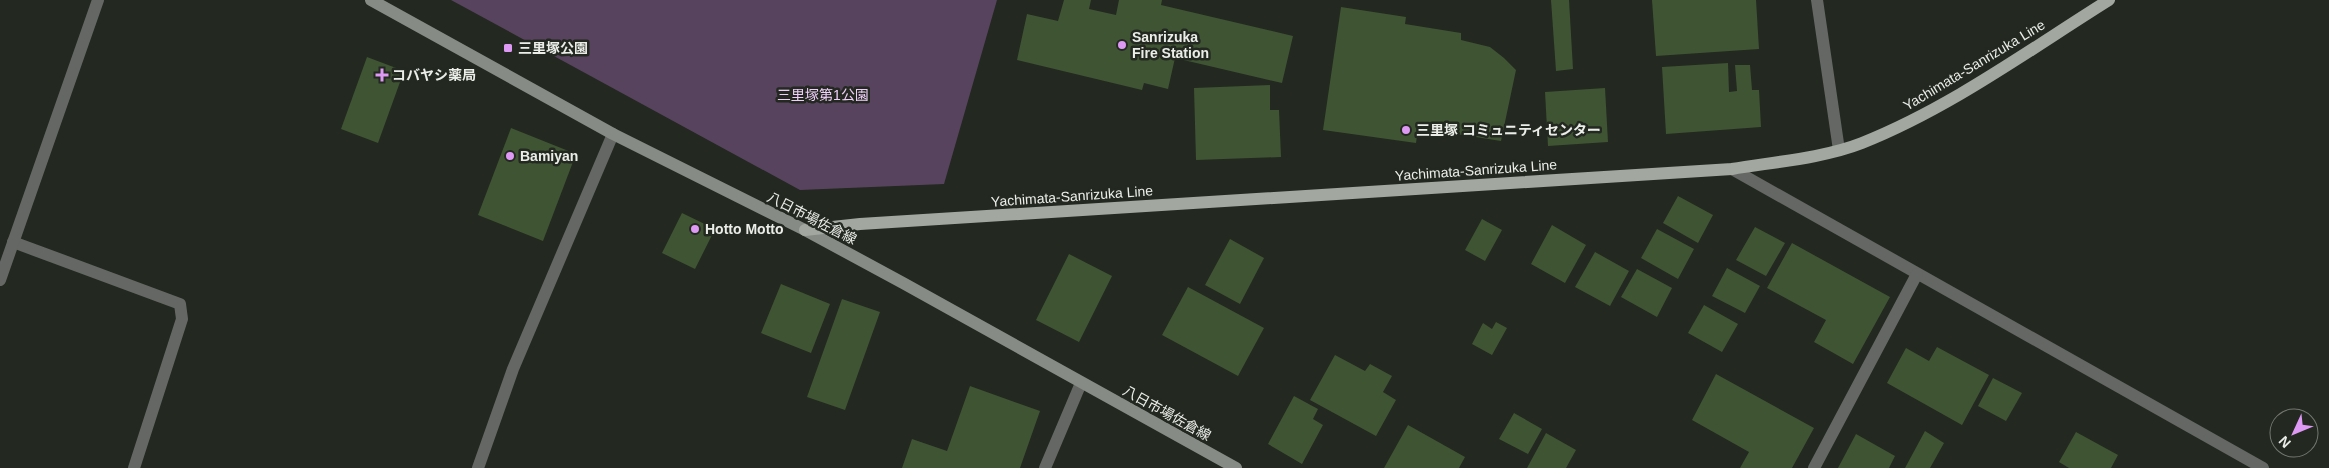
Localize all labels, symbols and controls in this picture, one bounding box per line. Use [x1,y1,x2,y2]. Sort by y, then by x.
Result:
street label: Yachimata-Sanrizuka Line [1900,16,2048,114]
place label: Sanrizuka Fire Station [1132,29,1209,61]
marker: Sanrizuka Fire Station [1116,39,1128,51]
place label: 三里塚公園 [518,40,588,56]
marker: 三里塚公園 [502,42,514,54]
place label: コバヤシ薬局 [392,67,476,83]
marker: コバヤシ薬局 [376,69,388,81]
park label: 三里塚第1公園 [777,87,869,103]
place label: 三里塚 コミュニティセンター [1416,122,1601,138]
marker: 三里塚 コミュニティセンター [1400,124,1412,136]
place label: Bamiyan [520,148,578,164]
marker: Bamiyan [504,150,516,162]
street label: Yachimata-Sanrizuka Line [1394,156,1558,184]
street label: Yachimata-Sanrizuka Line [990,182,1154,210]
street label: 八日市場佐倉線 [765,189,859,247]
place label: Hotto Motto [705,221,784,237]
marker: Hotto Motto [689,223,701,235]
street label: 八日市場佐倉線 [1120,382,1214,444]
north arrow [2269,408,2319,458]
text: N [2275,433,2294,451]

